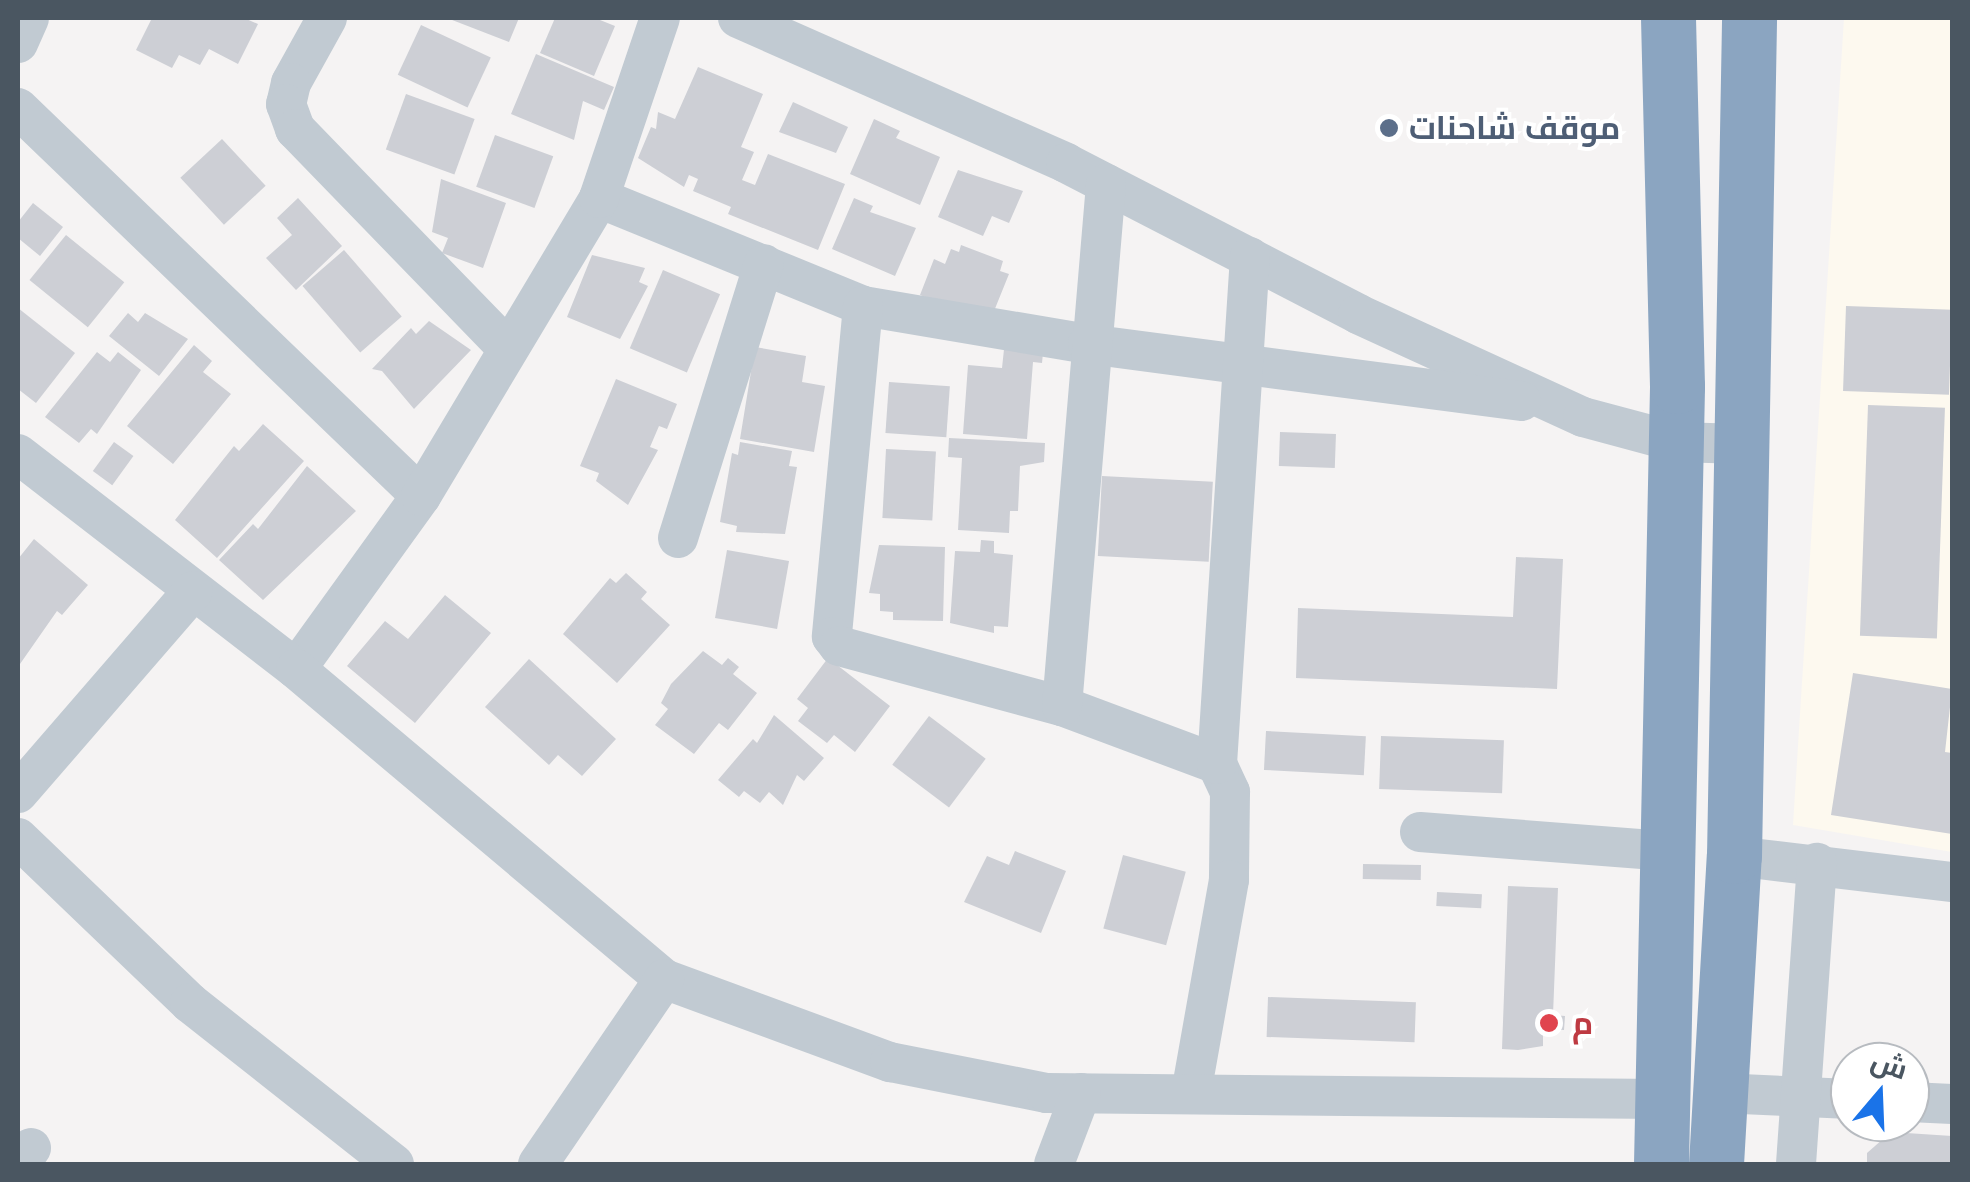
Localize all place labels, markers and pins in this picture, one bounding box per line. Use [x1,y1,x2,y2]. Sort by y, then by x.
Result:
place label: موقف شاحنات [1409,109,1620,147]
marker: موقف شاحنات [1378,117,1400,139]
place label: م [1572,1004,1593,1042]
marker: م [1536,1010,1562,1036]

